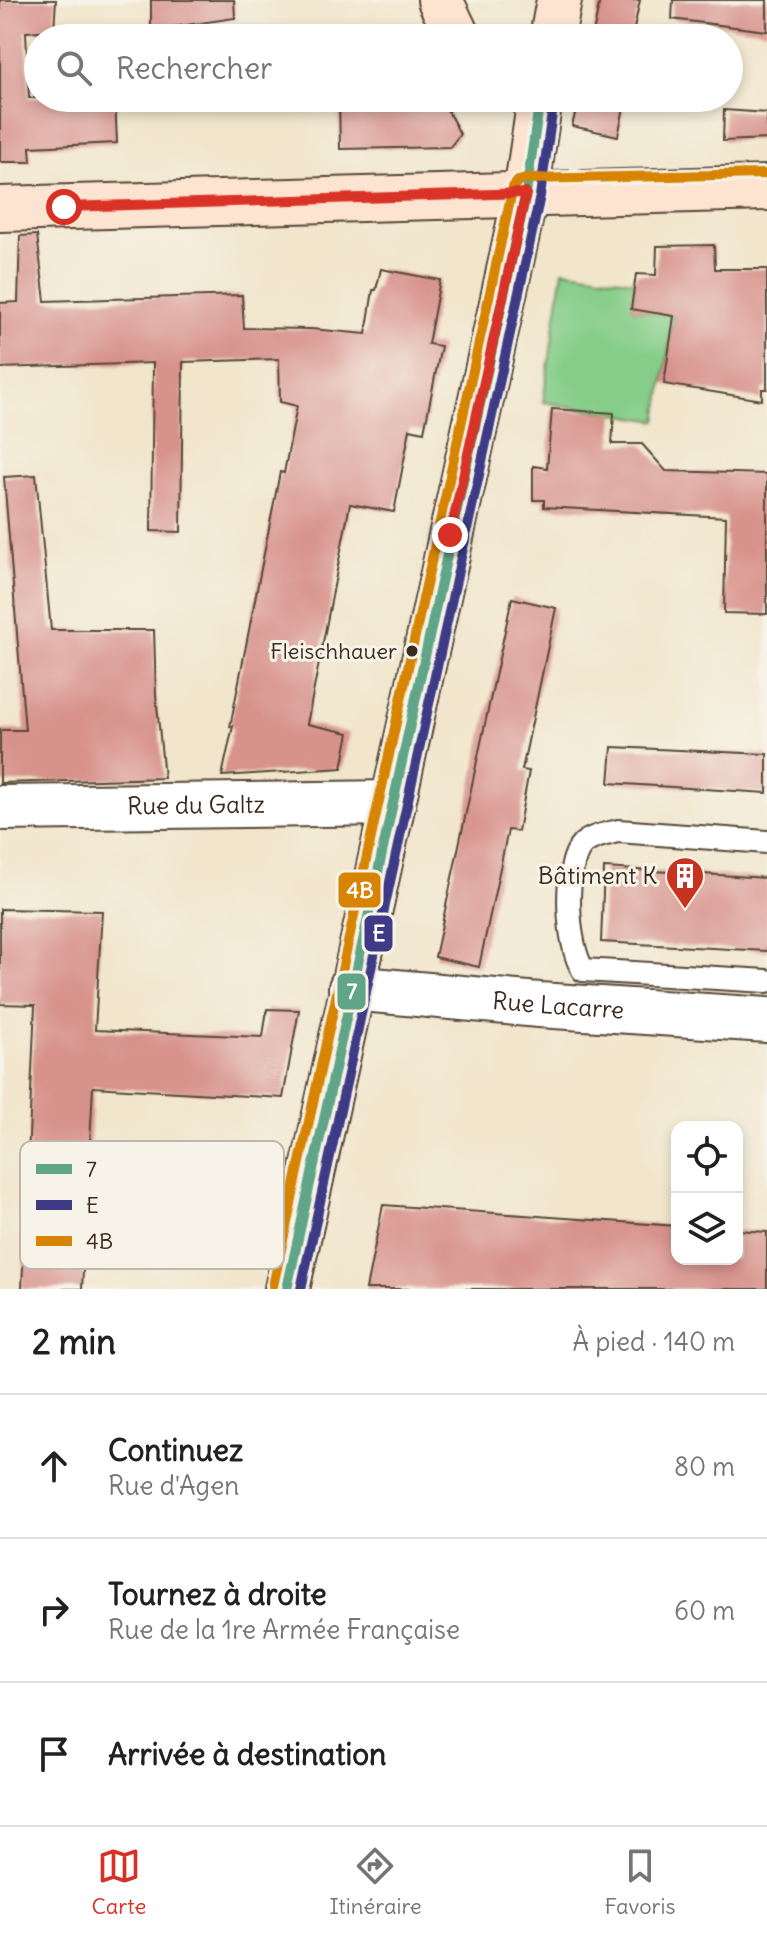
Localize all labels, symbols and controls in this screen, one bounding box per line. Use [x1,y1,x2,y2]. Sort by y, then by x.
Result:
search box [24,24,743,112]
icon: search [52,46,96,90]
text: Rechercher [116,49,272,87]
route start [46,189,82,225]
route end [432,517,468,553]
place label: Fleischhauer [270,637,397,665]
marker: Fleischhauer [404,643,420,659]
street label: Rue du Galtz [127,789,265,820]
building icon: Bâtiment K [664,855,706,910]
place label: Bâtiment K [538,860,657,890]
line badge: 4B [337,871,382,909]
text: 4B [346,876,374,904]
line badge: E [363,914,394,953]
text: E [373,919,386,947]
line badge: 7 [336,972,367,1011]
text: 7 [347,977,358,1005]
street label: Rue Lacarre [491,985,625,1025]
map controls [671,1121,743,1265]
button: locate [671,1121,743,1193]
legend [20,1141,284,1269]
text: 7 [86,1155,97,1183]
text: E [86,1191,99,1219]
button: layers [671,1193,743,1265]
text: 4B [86,1227,113,1255]
text: 2 min [32,1320,116,1363]
text: À pied · 140 m [573,1325,735,1358]
text: Continuez [108,1431,243,1469]
icon: ahead [32,1444,76,1488]
text: 80 m [674,1450,735,1483]
text: Rue d'Agen [108,1469,239,1502]
text: Tournez à droite [108,1575,327,1613]
icon: right [32,1588,76,1632]
text: 60 m [674,1594,735,1627]
text: Rue de la 1re Armée Française [108,1613,460,1646]
icon: arrive [32,1732,76,1776]
text: Arrivée à destination [108,1735,386,1773]
tab: Carte [91,1844,146,1920]
tab: Itinéraire [329,1844,422,1920]
tab: Favoris [605,1844,676,1920]

